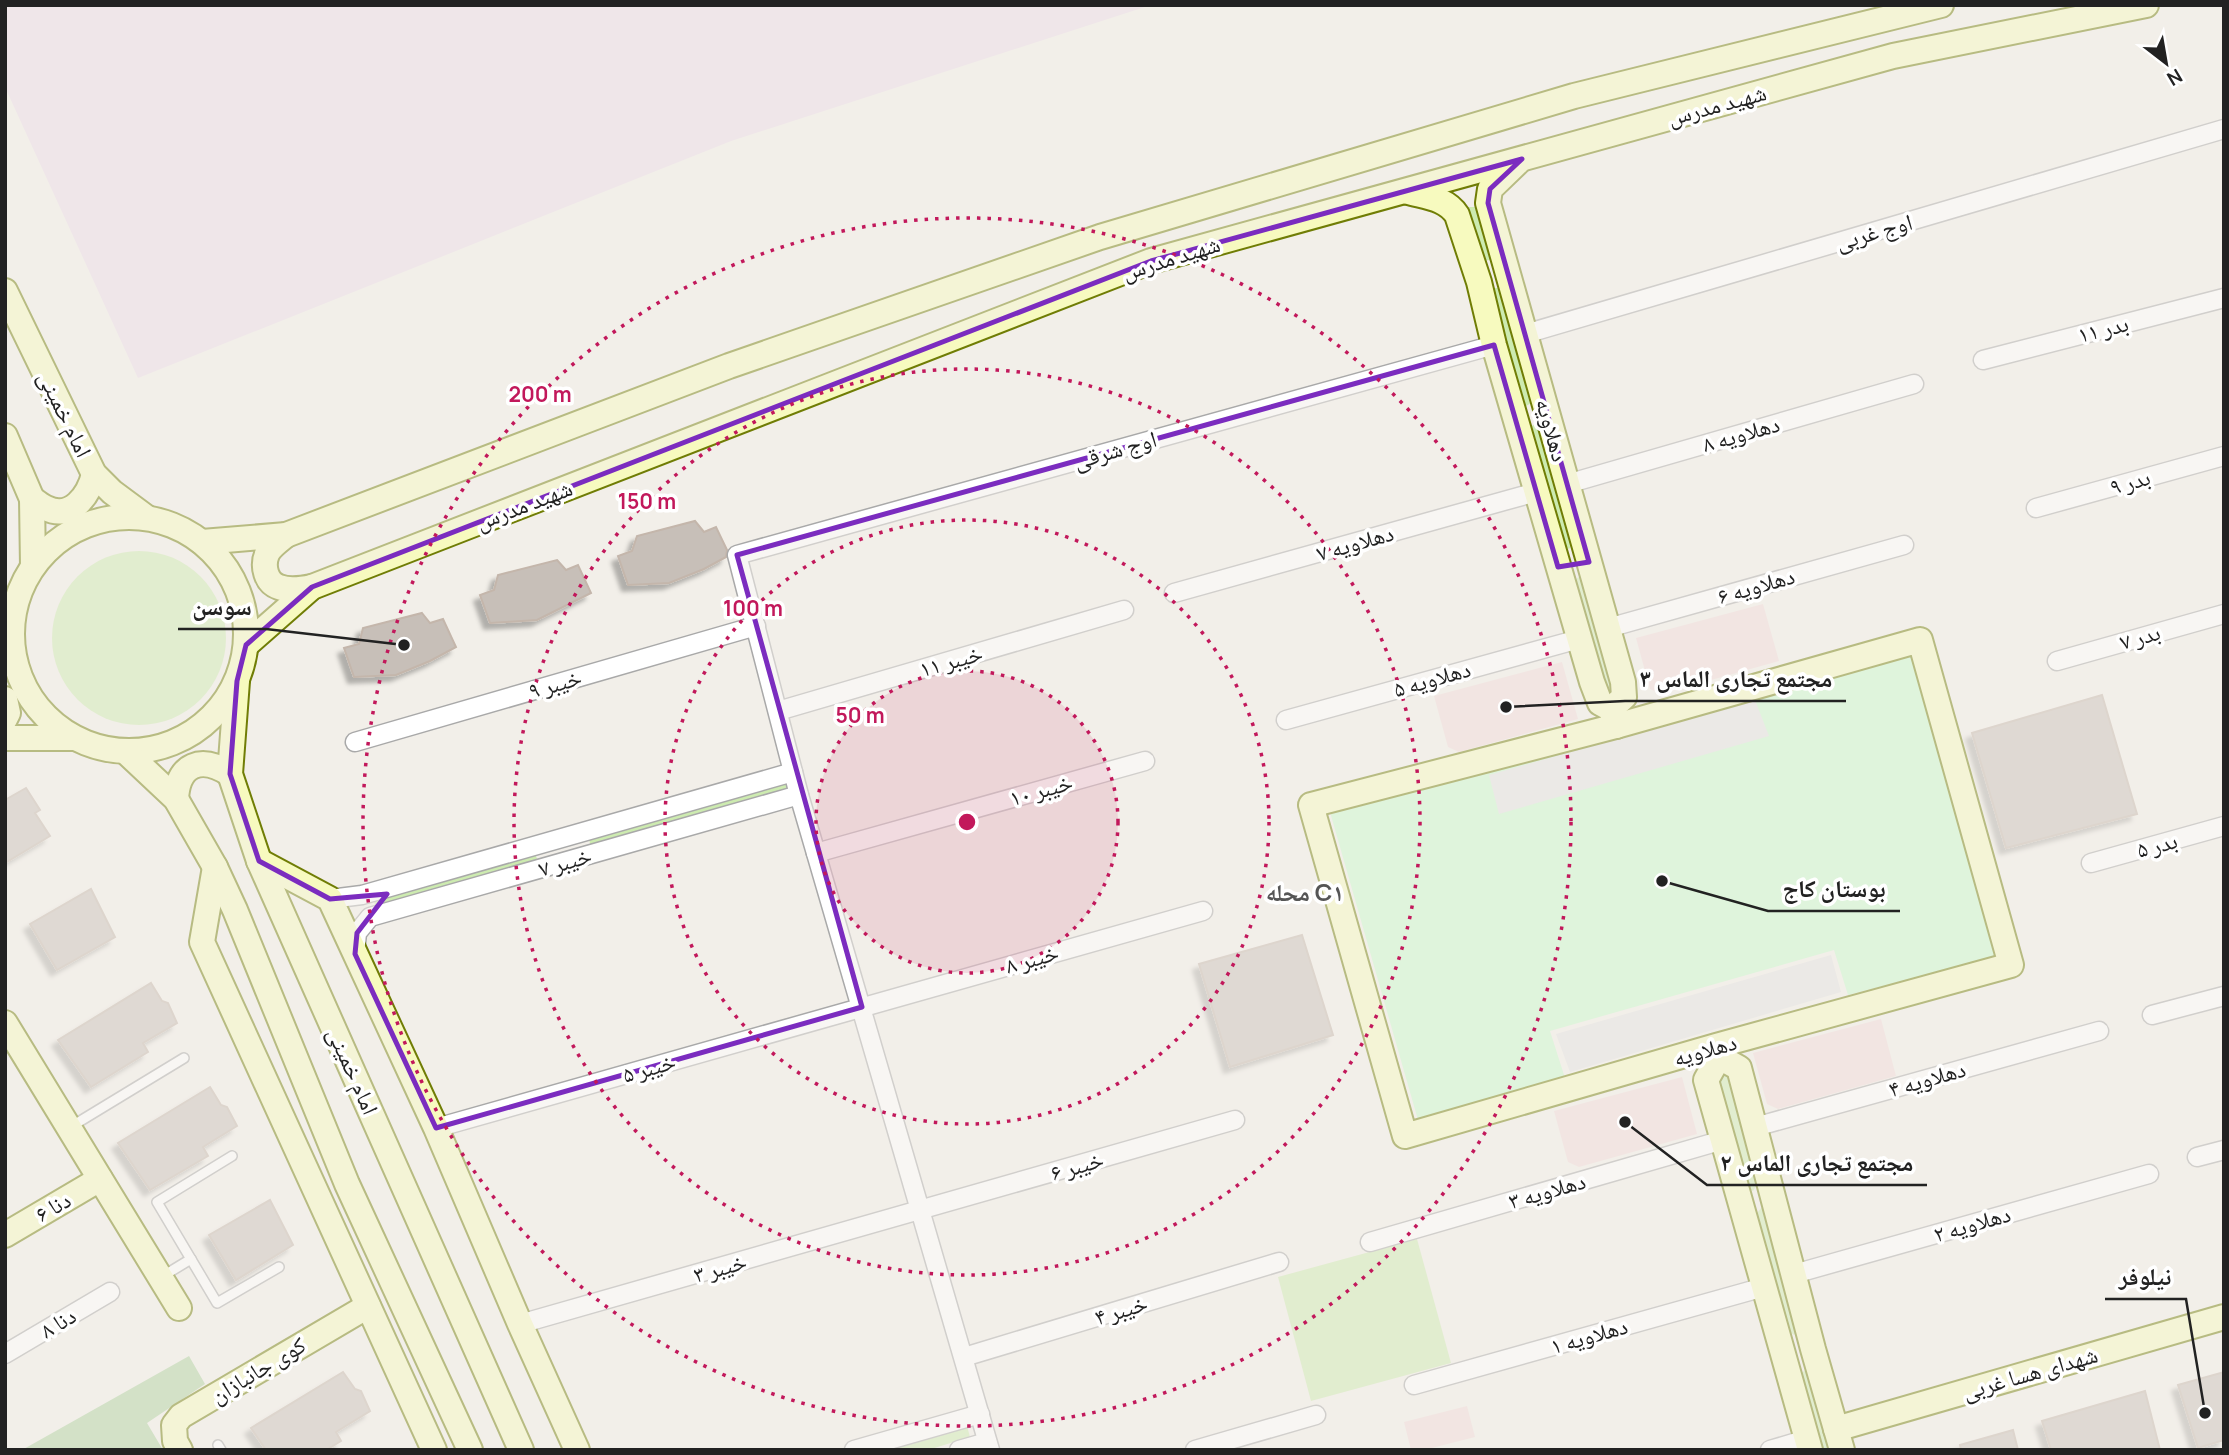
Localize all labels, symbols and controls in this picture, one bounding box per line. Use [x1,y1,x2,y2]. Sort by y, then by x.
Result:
north arrow [2131,28,2201,98]
text: N [2162,63,2187,92]
street label: شهید مدرس [1664,75,1770,133]
street label: اوج غربی [1832,205,1916,257]
street label: شهید مدرس [1118,227,1224,287]
street label: بدر ۱۱ [2074,306,2132,350]
street label: امام خمینی [30,365,101,463]
text: 200 m [508,380,572,408]
street label: دهلاویه [1529,394,1577,465]
street label: دهلاویه ۸ [1698,407,1783,459]
street label: اوج شرقی [1069,422,1160,476]
street label: بدر ۹ [2106,460,2154,502]
street label: شهید مدرس [471,471,577,537]
text: 150 m [618,487,676,515]
street label: دهلاویه ۷ [1312,516,1397,568]
street label: دهلاویه ۶ [1713,559,1798,611]
callout: سوسن [178,584,266,629]
text: سوسن [192,589,252,622]
text: 100 m [723,594,783,622]
street label: بدر ۷ [2116,615,2164,657]
street label: خیبر ۱۱ [915,636,986,684]
street label: دهلاویه ۵ [1389,652,1474,704]
callout: مجتمع تجاری الماس ۳ [1625,656,1846,701]
street label: خیبر ۹ [524,660,585,706]
text: مجتمع تجاری الماس ۳ [1640,661,1832,695]
text: 50 m [835,701,885,729]
street label: خیبر ۱۰ [1005,765,1076,813]
centre of rings [955,810,979,834]
street label: بدر ۵ [2133,823,2181,865]
street label: خیبر ۷ [534,838,595,884]
callout: بوستان کاج [1768,866,1900,911]
text: بوستان کاج [1782,871,1886,904]
district label: محله C۱ [1266,875,1344,908]
street label: خیبر ۸ [1001,935,1062,981]
street label: امام خمینی [320,1022,387,1120]
street label: دهلاویه [1669,1025,1740,1073]
street label: خیبر ۵ [618,1044,679,1090]
street label: دهلاویه ۴ [1884,1052,1969,1104]
callout: مجتمع تجاری الماس ۲ [1707,1140,1927,1185]
street label: خیبر ۶ [1046,1142,1107,1188]
text: مجتمع تجاری الماس ۲ [1721,1145,1913,1179]
street label: دهلاویه ۳ [1504,1164,1589,1216]
street label: دنا ۶ [29,1183,76,1229]
street label: دهلاویه ۲ [1929,1197,2014,1249]
street label: خیبر ۳ [689,1244,750,1290]
callout: نیلوفر [2105,1254,2186,1299]
text: نیلوفر [2118,1259,2171,1292]
street label: خیبر ۴ [1090,1286,1151,1332]
street label: دنا ۸ [34,1299,81,1345]
street label: دهلاویه ۱ [1546,1309,1631,1361]
street label: کوی جانبازان [204,1328,312,1410]
street label: شهدای هسا غربی [1958,1337,2101,1407]

